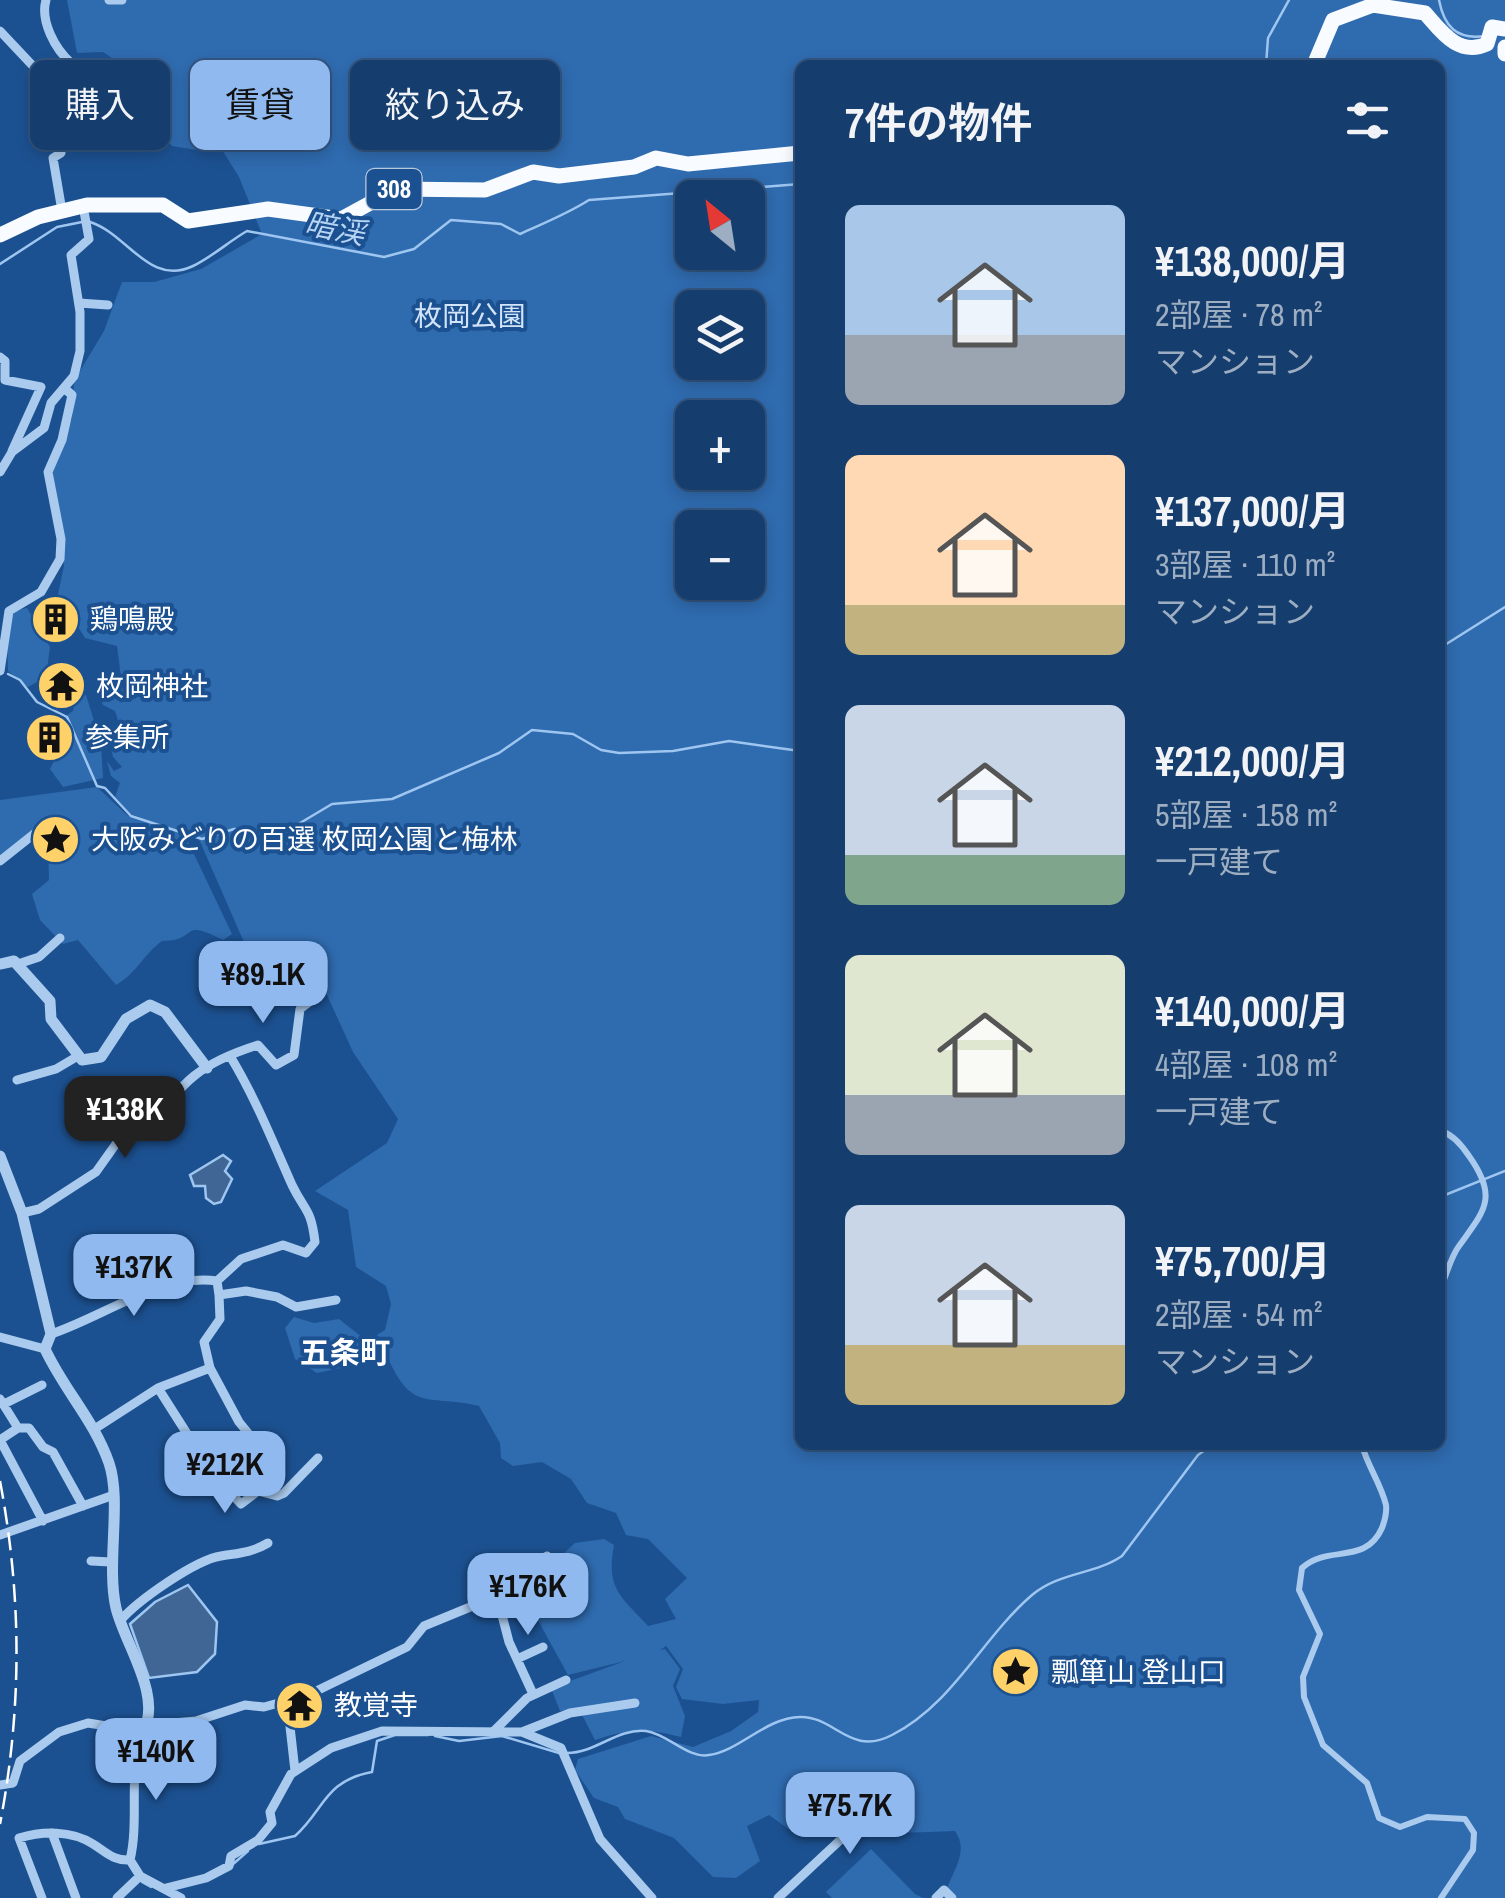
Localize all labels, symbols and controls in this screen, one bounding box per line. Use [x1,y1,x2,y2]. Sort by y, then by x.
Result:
chip: 購入 [30,60,170,150]
chip: 賃貸 [190,60,330,150]
chip: 絞り込み [350,60,560,150]
icon: filters [1340,93,1395,148]
text: 7件の物件 [845,95,1032,151]
road number: 308 [366,169,422,209]
north arrow [675,180,765,270]
map controls [675,180,765,600]
water label: 暗渓 [302,203,372,254]
text: ¥138,000/月 [1155,233,1350,289]
icon: home [925,245,1045,365]
button: layers [675,290,765,380]
text: 2部屋 · 78 m² [1155,293,1323,336]
park label: 枚岡公園 [414,297,526,335]
text: マンション [1155,340,1315,383]
button: + [675,400,765,490]
text: ¥137,000/月 [1155,483,1350,539]
icon: home [925,495,1045,615]
button: − [675,510,765,600]
text: 3部屋 · 110 m² [1155,543,1335,586]
text: マンション [1155,590,1315,633]
building icon: 鶏鳴殿 [29,593,81,645]
place label: 鶏鳴殿 [90,600,174,638]
temple icon: 枚岡神社 [35,660,87,712]
place label: 枚岡神社 [96,667,208,705]
building icon: 参集所 [24,711,76,763]
place label: 参集所 [85,718,169,756]
text: ¥212,000/月 [1155,733,1350,789]
icon: home [925,745,1045,865]
text: 5部屋 · 158 m² [1155,793,1337,836]
place icon: 大阪みどりの百選 枚岡公園と梅林 [30,813,82,865]
place label: 大阪みどりの百選 枚岡公園と梅林 [91,820,517,858]
text: 一戸建て [1155,840,1283,883]
pin: ¥89.1K [182,941,344,1026]
text: ¥89.1K [221,952,305,995]
text: ¥140,000/月 [1155,983,1350,1039]
icon: home [925,995,1045,1115]
text: 4部屋 · 108 m² [1155,1043,1337,1086]
pin: ¥138K [55,1076,195,1161]
text: ¥138K [86,1087,164,1130]
text: 一戸建て [1155,1090,1283,1133]
text: ¥75,700/月 [1155,1233,1331,1289]
pin: ¥137K [64,1234,204,1319]
text: ¥137K [95,1245,173,1288]
icon: home [925,1245,1045,1365]
text: 2部屋 · 54 m² [1155,1293,1323,1336]
district label: 五条町 [300,1332,390,1372]
text: マンション [1155,1340,1315,1383]
pin: ¥212K [155,1431,295,1516]
text: ¥212K [186,1442,264,1485]
pin: ¥176K [458,1553,598,1638]
text: ¥176K [489,1564,567,1607]
place icon: 瓢箪山 登山口 [990,1646,1042,1698]
place label: 瓢箪山 登山口 [1051,1653,1225,1691]
temple icon: 教覚寺 [273,1679,325,1731]
place label: 教覚寺 [334,1686,418,1724]
pin: ¥140K [86,1718,226,1803]
text: ¥140K [117,1729,195,1772]
pin: ¥75.7K [769,1772,931,1857]
text: ¥75.7K [808,1783,892,1826]

